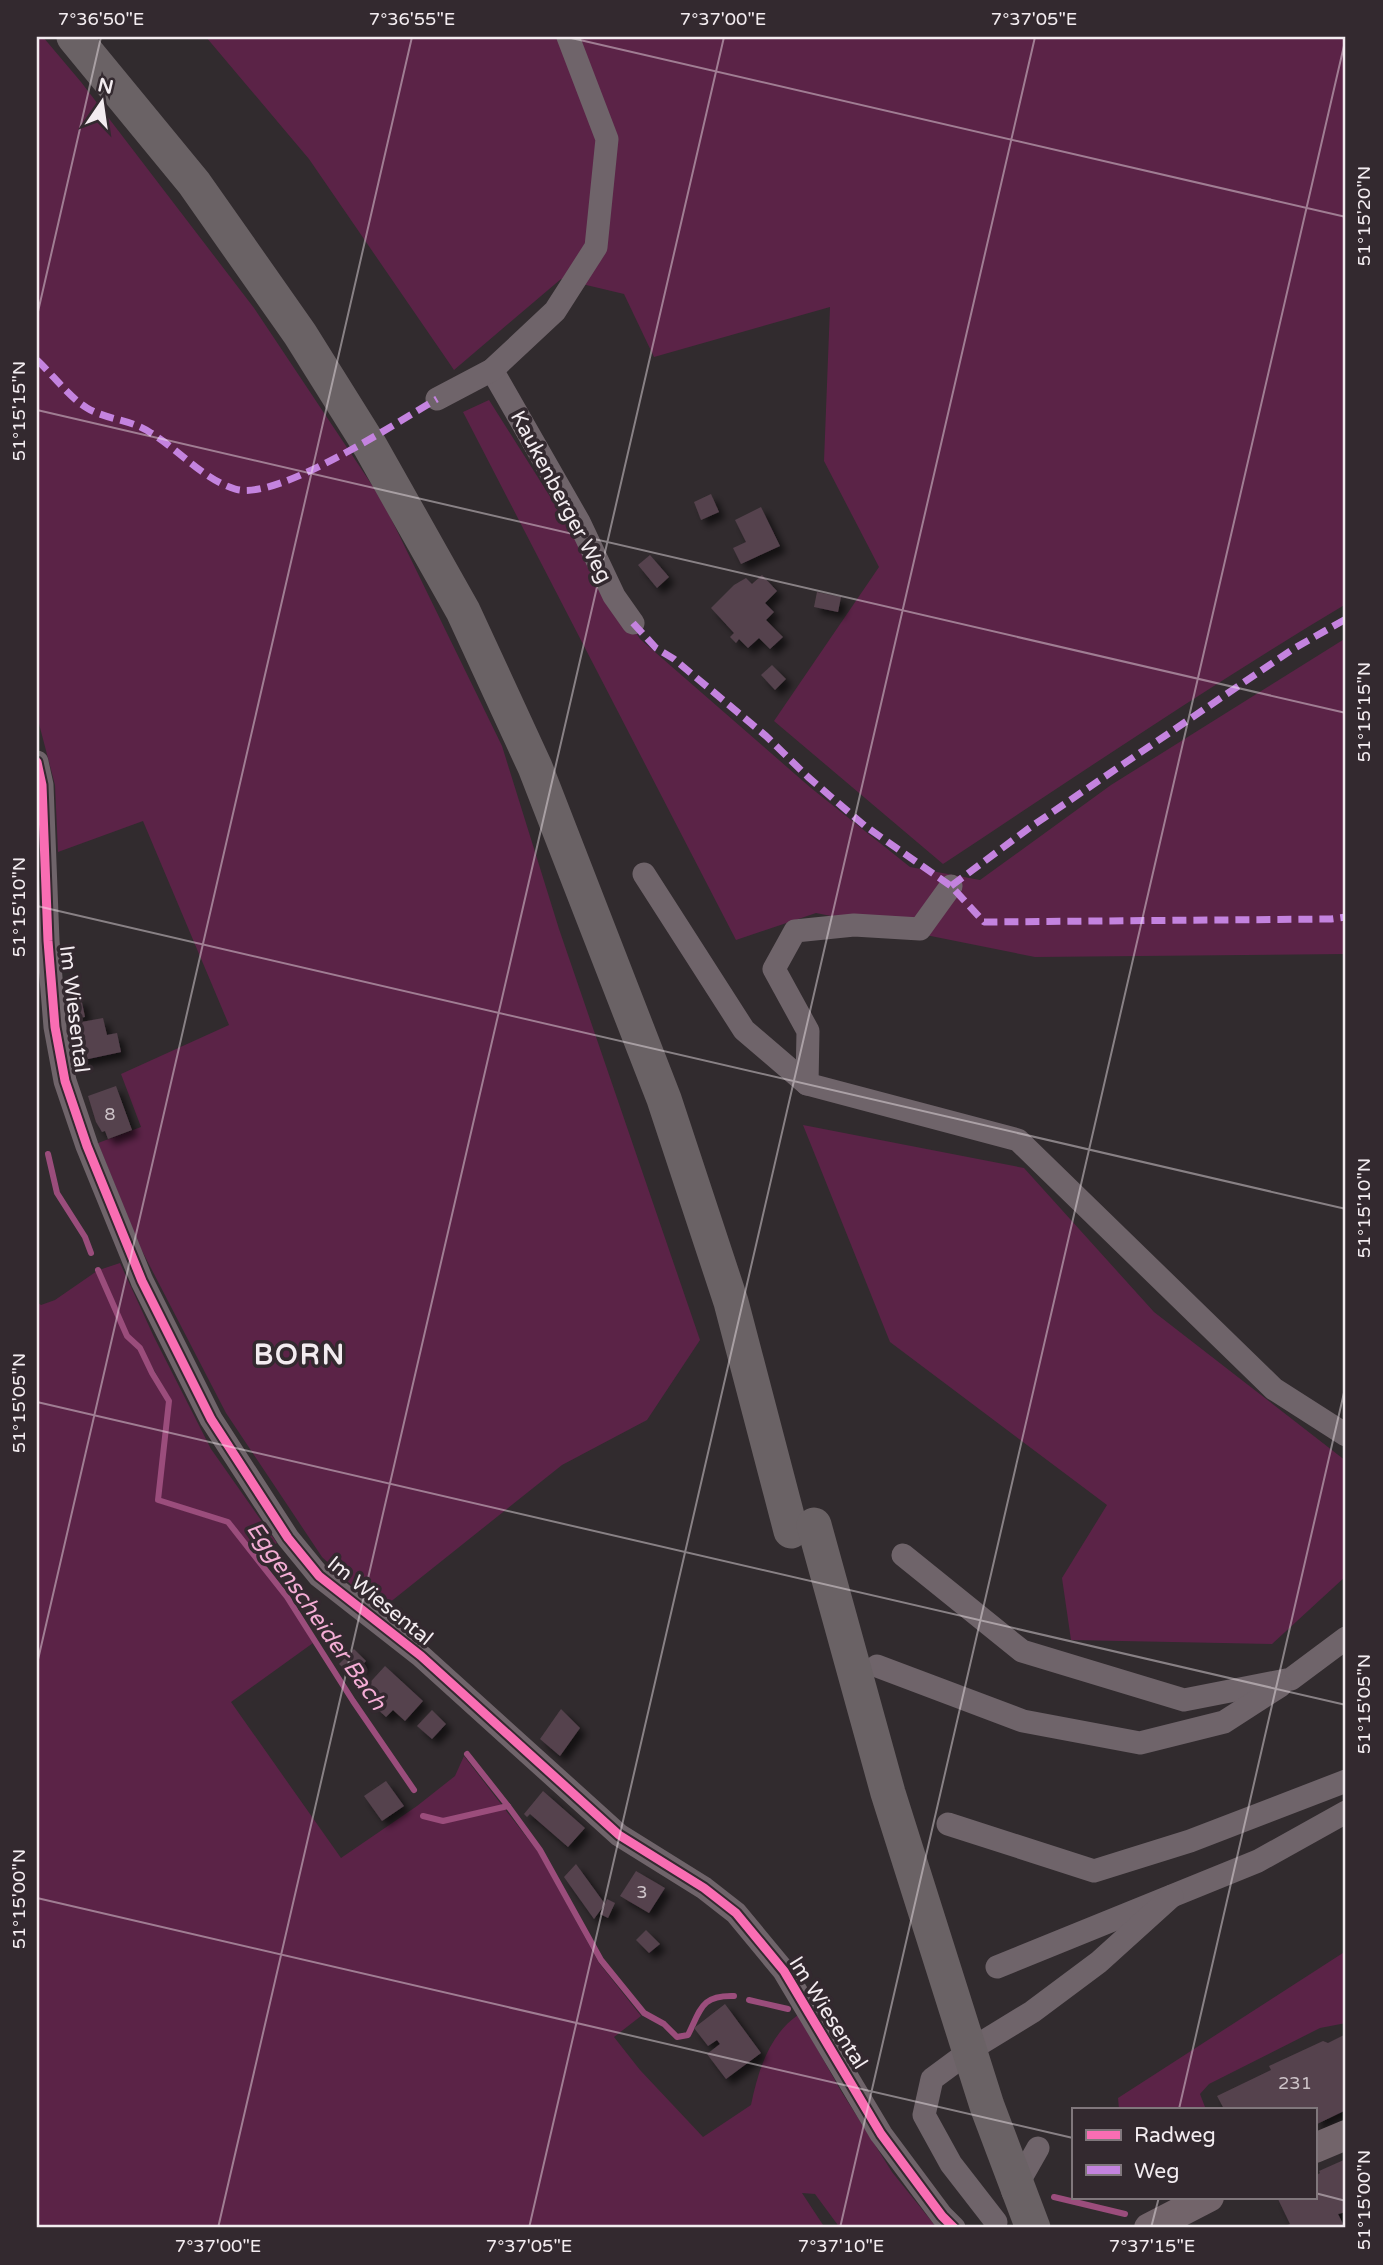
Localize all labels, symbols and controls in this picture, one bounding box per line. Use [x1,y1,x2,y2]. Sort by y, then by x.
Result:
text: 7°36'50"E [58,8,144,30]
text: 7°36'55"E [369,8,455,30]
text: 7°37'00"E [680,8,766,30]
text: 7°37'05"E [991,8,1077,30]
north arrow [66,66,136,136]
text: N [96,74,116,99]
text: 51°15'20"N [1353,166,1375,266]
text: 51°15'15"N [8,361,30,461]
street label: Kaukenberger Weg [505,407,617,587]
text: 51°15'15"N [1353,662,1375,762]
text: 51°15'10"N [8,857,30,957]
street label: Im Wiesental [54,944,94,1074]
house number: 8 [104,1103,116,1125]
text: 51°15'10"N [1353,1158,1375,1258]
district label: BORN [254,1338,346,1372]
text: 51°15'05"N [8,1353,30,1453]
water label: Eggenscheider Bach [240,1516,392,1717]
street label: Im Wiesental [322,1551,438,1651]
text: 51°15'05"N [1353,1654,1375,1754]
text: 51°15'00"N [8,1849,30,1949]
house number: 3 [636,1881,648,1903]
street label: Im Wiesental [783,1952,873,2074]
house number: 231 [1278,2072,1312,2094]
legend [1072,2108,1316,2198]
text: Radweg [1134,2123,1216,2148]
text: 51°15'00"N [1353,2150,1375,2250]
text: Weg [1134,2159,1179,2184]
text: 7°37'00"E [175,2235,261,2257]
text: 7°37'05"E [486,2235,572,2257]
text: 7°37'10"E [798,2235,884,2257]
text: 7°37'15"E [1109,2235,1195,2257]

